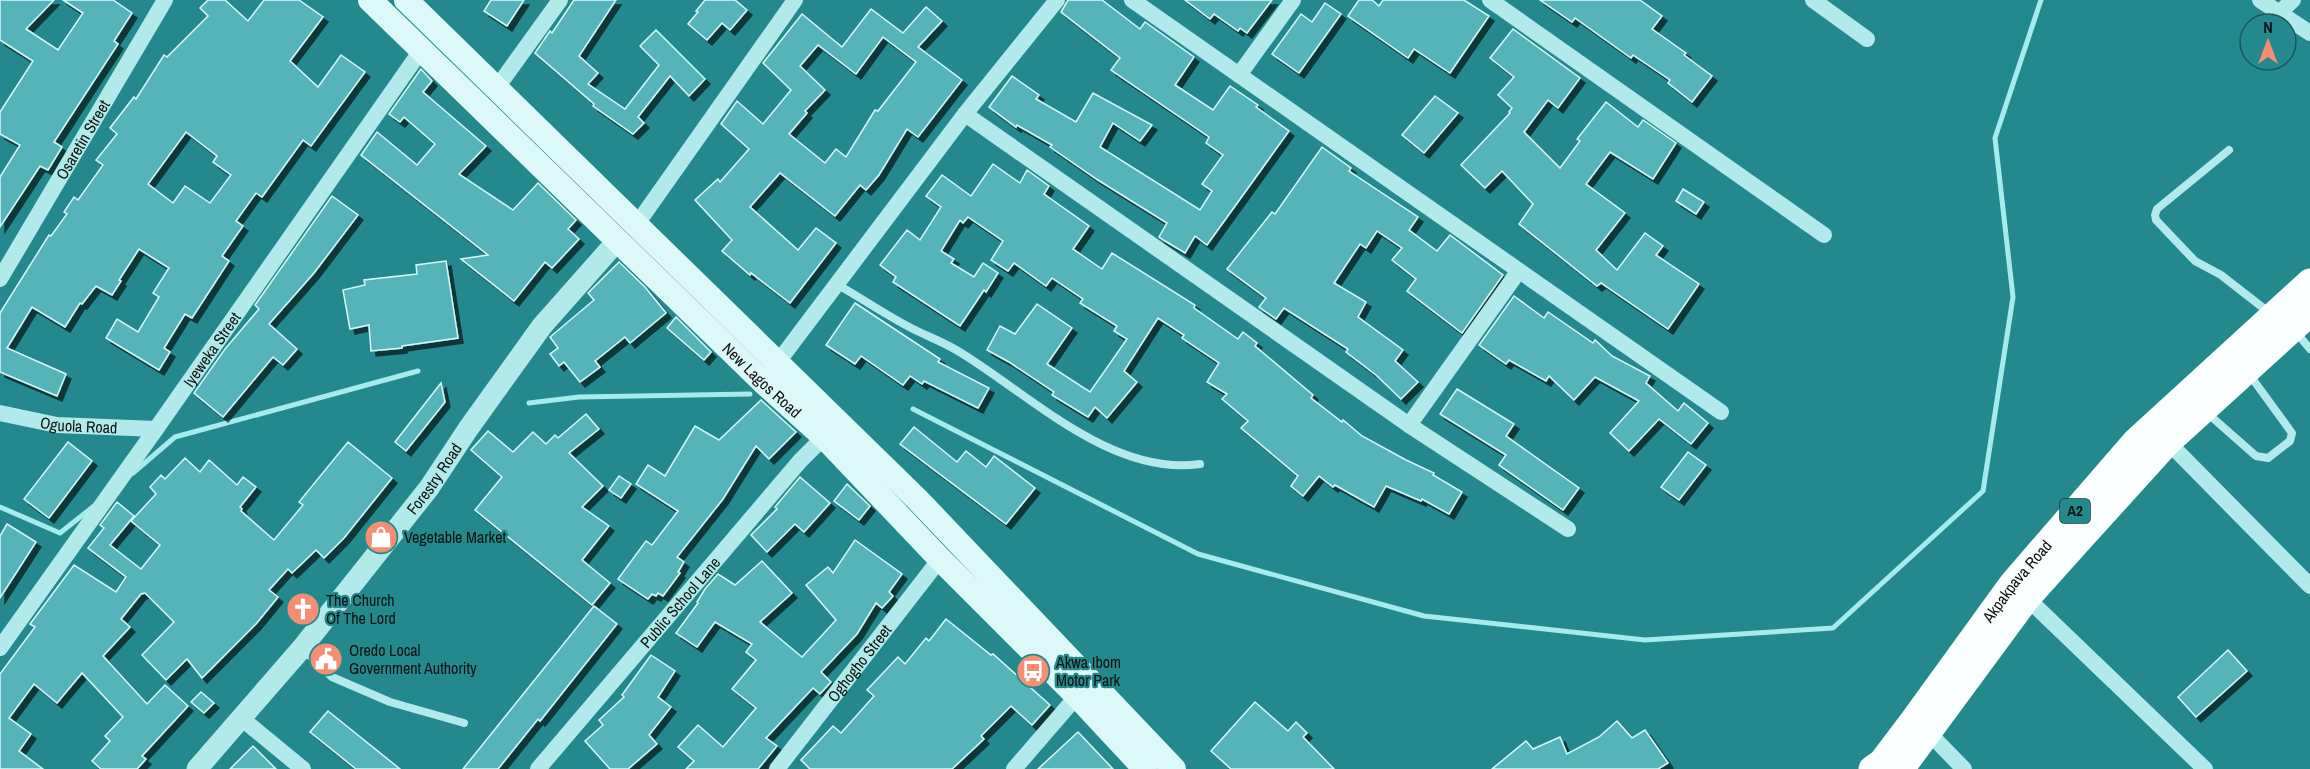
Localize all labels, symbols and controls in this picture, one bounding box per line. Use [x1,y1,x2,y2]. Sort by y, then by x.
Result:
north arrow [2238,12,2298,72]
text: N [2263,16,2273,38]
street label: Osaretin Street [50,95,115,183]
street label: Iyeweka Street [178,307,246,391]
street label: New Lagos Road [718,338,806,423]
street label: Oguola Road [38,411,118,438]
street label: Forestry Road [401,439,467,519]
road number: A2 [2060,499,2090,523]
shop icon: Vegetable Market [363,519,399,555]
place label: Vegetable Market [404,526,506,548]
street label: Akpakpava Road [1977,535,2057,628]
street label: Public School Lane [635,552,725,652]
place label: The Church Of The Lord [326,589,396,629]
church icon: The Church Of The Lord [285,591,321,627]
street label: Oghogho Street [822,620,896,707]
place label: Oredo Local Government Authority [349,639,477,679]
public building icon: Oredo Local Government Authority [308,641,344,677]
place label: Akwa Ibom Motor Park [1055,651,1121,691]
bus stop icon: Akwa Ibom Motor Park [1015,653,1051,689]

